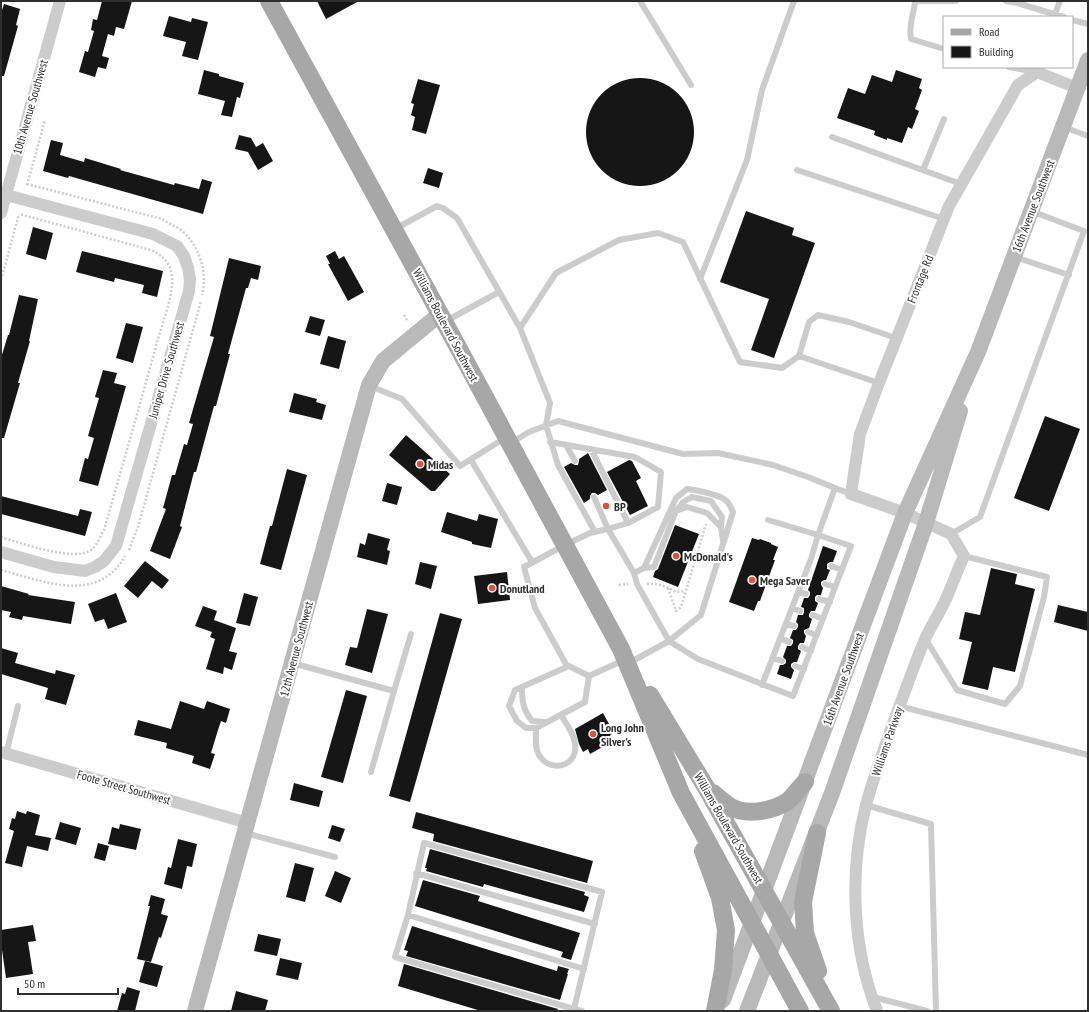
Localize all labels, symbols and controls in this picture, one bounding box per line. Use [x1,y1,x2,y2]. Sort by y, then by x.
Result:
legend [943,16,1073,68]
text: Road [979,24,999,39]
text: Building [979,44,1014,59]
street label: 10th Avenue Southwest [9,57,51,156]
street label: 16th Avenue Southwest [1008,157,1058,254]
street label: Frontage Rd [904,253,936,305]
street label: Williams Boulevard Southwest [410,266,482,385]
street label: Juniper Drive Southwest [145,319,187,421]
place label: Midas [428,457,453,472]
marker: Midas [415,459,425,469]
place label: BP [614,499,626,514]
marker: BP [601,501,611,511]
place label: McDonald's [684,549,733,564]
marker: McDonald's [671,551,681,561]
place label: Mega Saver [760,573,810,588]
marker: Mega Saver [747,575,757,585]
place label: Donutland [500,581,545,596]
marker: Donutland [487,583,497,593]
street label: 12th Avenue Southwest [276,599,316,698]
street label: 16th Avenue Southwest [819,630,867,728]
street label: Williams Parkway [868,704,906,778]
place label: Long John Silver's [601,720,644,749]
marker: Long John Silver's [588,729,598,739]
street label: Foote Street Southwest [75,766,173,808]
street label: Williams Boulevard Southwest [691,770,767,887]
scale bar [18,970,118,996]
text: 50 m [24,976,45,991]

